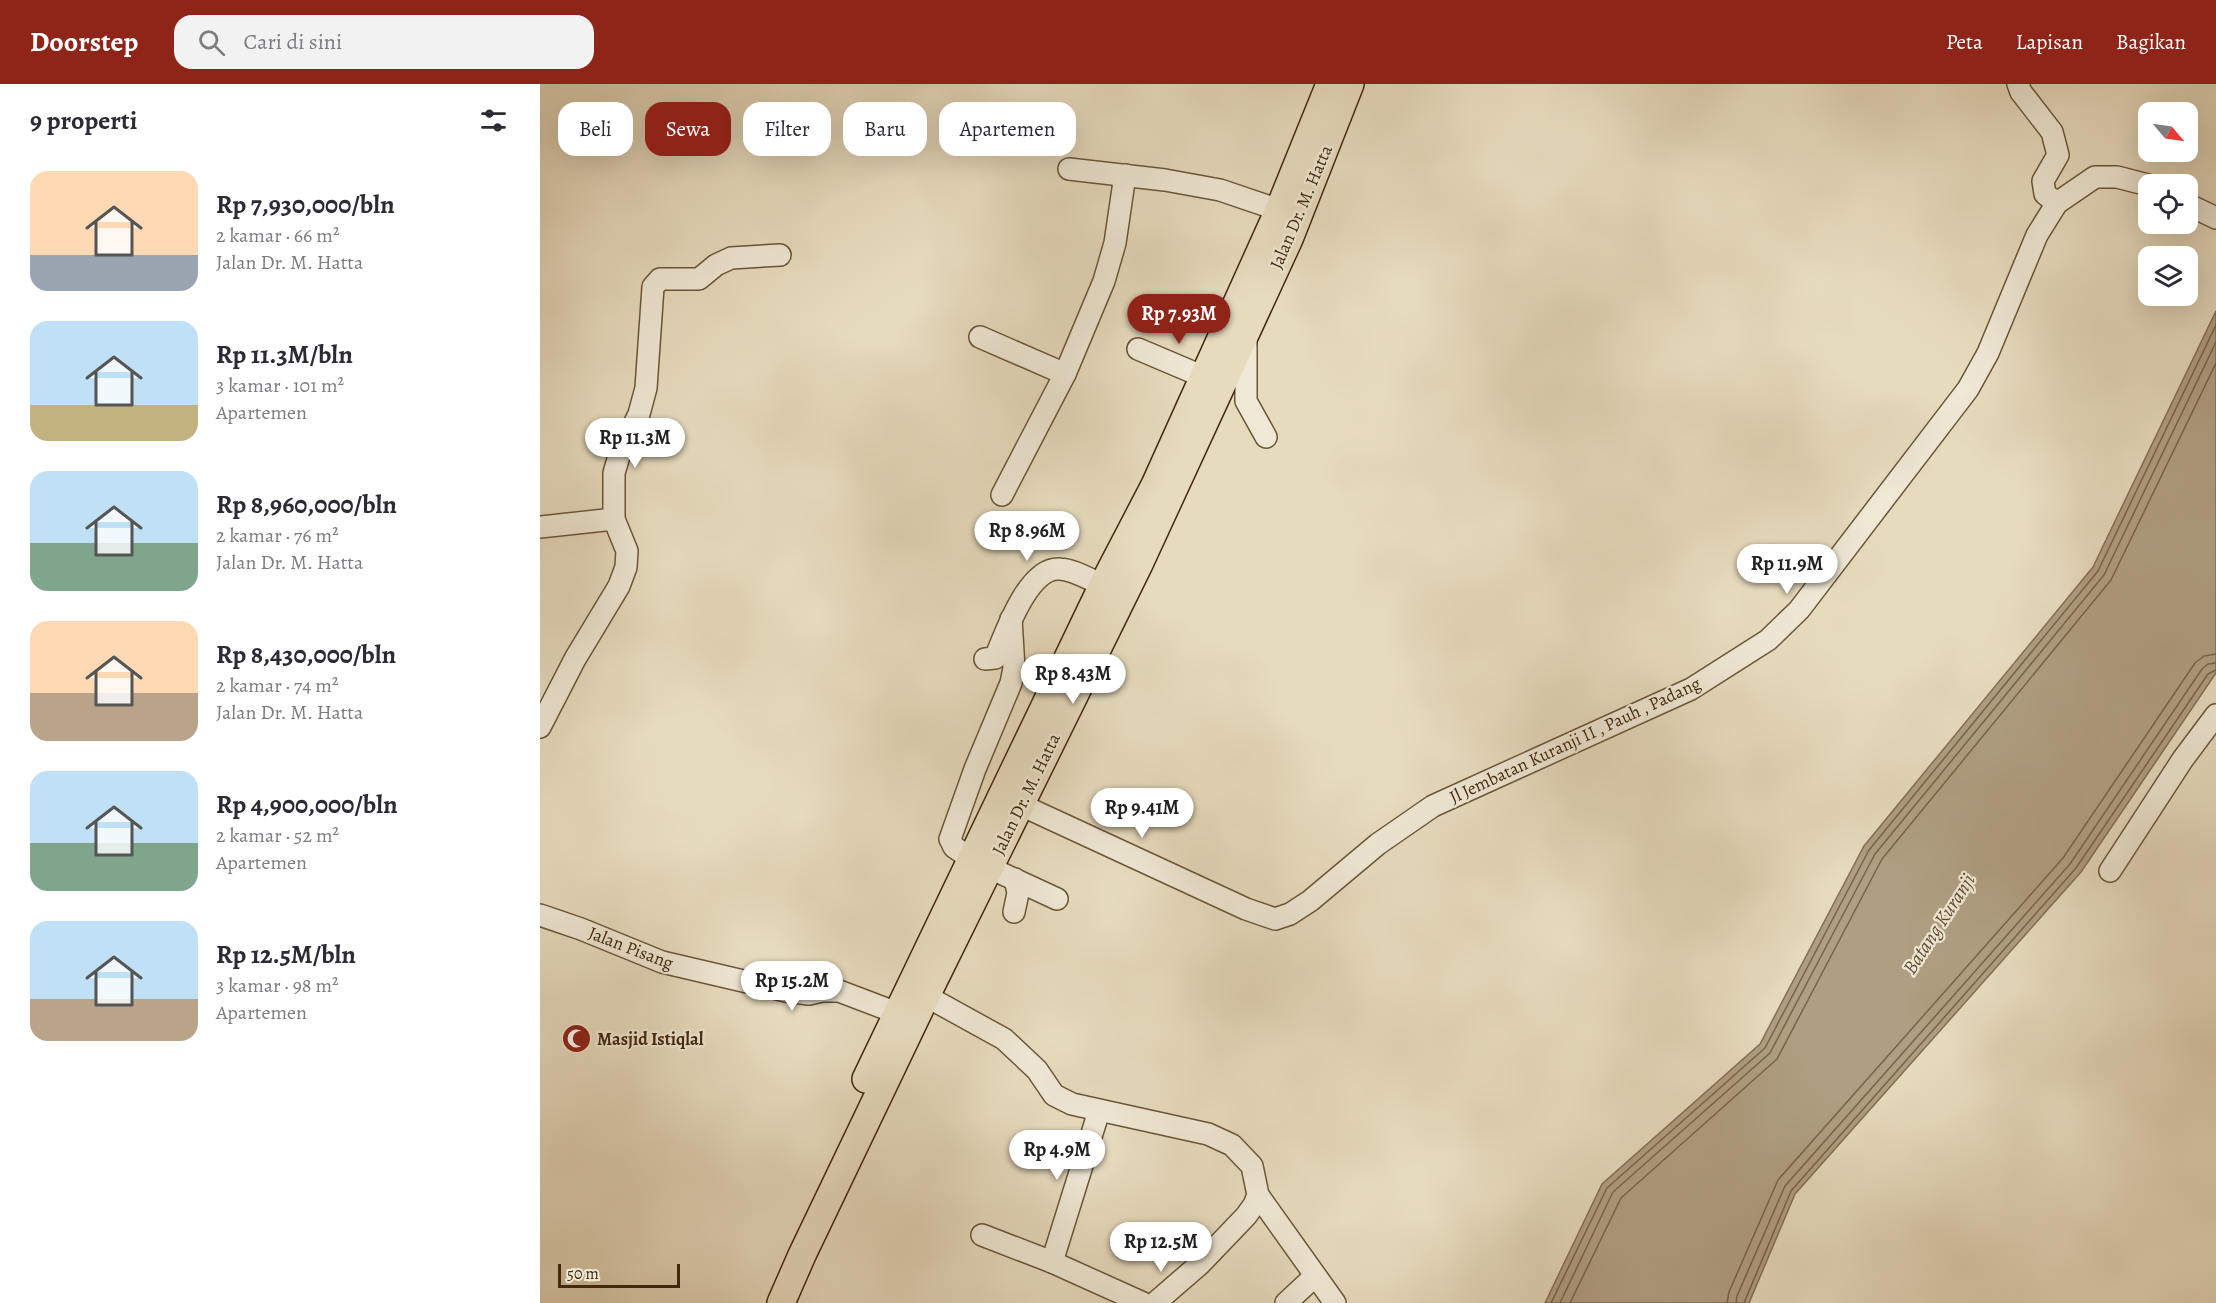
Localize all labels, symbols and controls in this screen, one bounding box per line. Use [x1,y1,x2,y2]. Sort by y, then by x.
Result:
search box [174,15,594,69]
text: Doorstep [30,23,138,61]
icon: search [195,26,228,59]
text: Cari di sini [243,27,342,57]
text: Peta [1946,28,1983,56]
text: Lapisan [2016,28,2083,56]
text: Bagikan [2116,28,2186,56]
chip: Beli [558,102,633,156]
chip: Sewa [645,102,731,156]
chip: Filter [743,102,831,156]
chip: Baru [843,102,927,156]
chip: Apartemen [939,102,1076,156]
north arrow [2138,102,2198,162]
map controls [2138,102,2198,306]
text: 9 properti [30,103,137,138]
icon: filters [477,104,510,137]
street label: Jalan Dr. M. Hatta [1264,141,1338,273]
button: locate [2138,174,2198,234]
text: Rp 7,930,000/bln [216,187,395,222]
icon: home [78,195,150,267]
text: 2 kamar · 66 m² [216,222,339,249]
button: layers [2138,246,2198,306]
text: Jalan Dr. M. Hatta [216,249,363,276]
pin: Rp 7.93M [1117,294,1241,345]
text: Rp 7.93M [1141,300,1217,327]
text: Rp 11.3M/bln [216,337,353,372]
icon: home [78,345,150,417]
text: 3 kamar · 101 m² [216,372,344,399]
text: Apartemen [216,399,307,426]
pin: Rp 11.3M [573,418,697,469]
text: Rp 11.3M [599,424,671,451]
text: Rp 8,960,000/bln [216,487,397,522]
icon: home [78,495,150,567]
pin: Rp 8.96M [965,511,1089,562]
text: Rp 8.96M [988,517,1066,544]
text: 2 kamar · 76 m² [216,522,339,549]
pin: Rp 11.9M [1725,544,1849,595]
text: Jalan Dr. M. Hatta [216,549,363,576]
text: Rp 11.9M [1751,550,1823,577]
text: Rp 8,430,000/bln [216,637,396,672]
icon: home [78,645,150,717]
pin: Rp 8.43M [1011,654,1135,705]
text: Rp 8.43M [1035,660,1111,687]
street label: Jl Jembatan Kuranji II , Pauh , Padang [1445,671,1705,809]
text: 2 kamar · 74 m² [216,672,338,699]
text: Jalan Dr. M. Hatta [216,699,363,726]
street label: Jalan Dr. M. Hatta [986,729,1066,859]
text: Rp 4,900,000/bln [216,787,398,822]
pin: Rp 9.41M [1080,788,1204,839]
text: Rp 9.41M [1105,794,1179,821]
icon: home [78,795,150,867]
text: 2 kamar · 52 m² [216,822,339,849]
text: Apartemen [216,849,307,876]
water label: Batang Kuranji [1896,869,1982,979]
street label: Jalan Pisang [585,921,677,975]
text: Rp 12.5M/bln [216,937,356,972]
icon: home [78,945,150,1017]
pin: Rp 15.2M [730,961,854,1012]
text: Rp 15.2M [755,967,829,994]
text: 3 kamar · 98 m² [216,972,339,999]
text: Apartemen [216,999,307,1026]
mosque icon: Masjid Istiqlal [560,1023,592,1055]
place label: Masjid Istiqlal [597,1027,704,1051]
pin: Rp 4.9M [1002,1130,1112,1181]
text: Rp 4.9M [1023,1136,1091,1163]
pin: Rp 12.5M [1099,1222,1223,1273]
text: Rp 12.5M [1124,1228,1198,1255]
scale bar [558,1261,680,1288]
text: 50 m [567,1263,599,1285]

